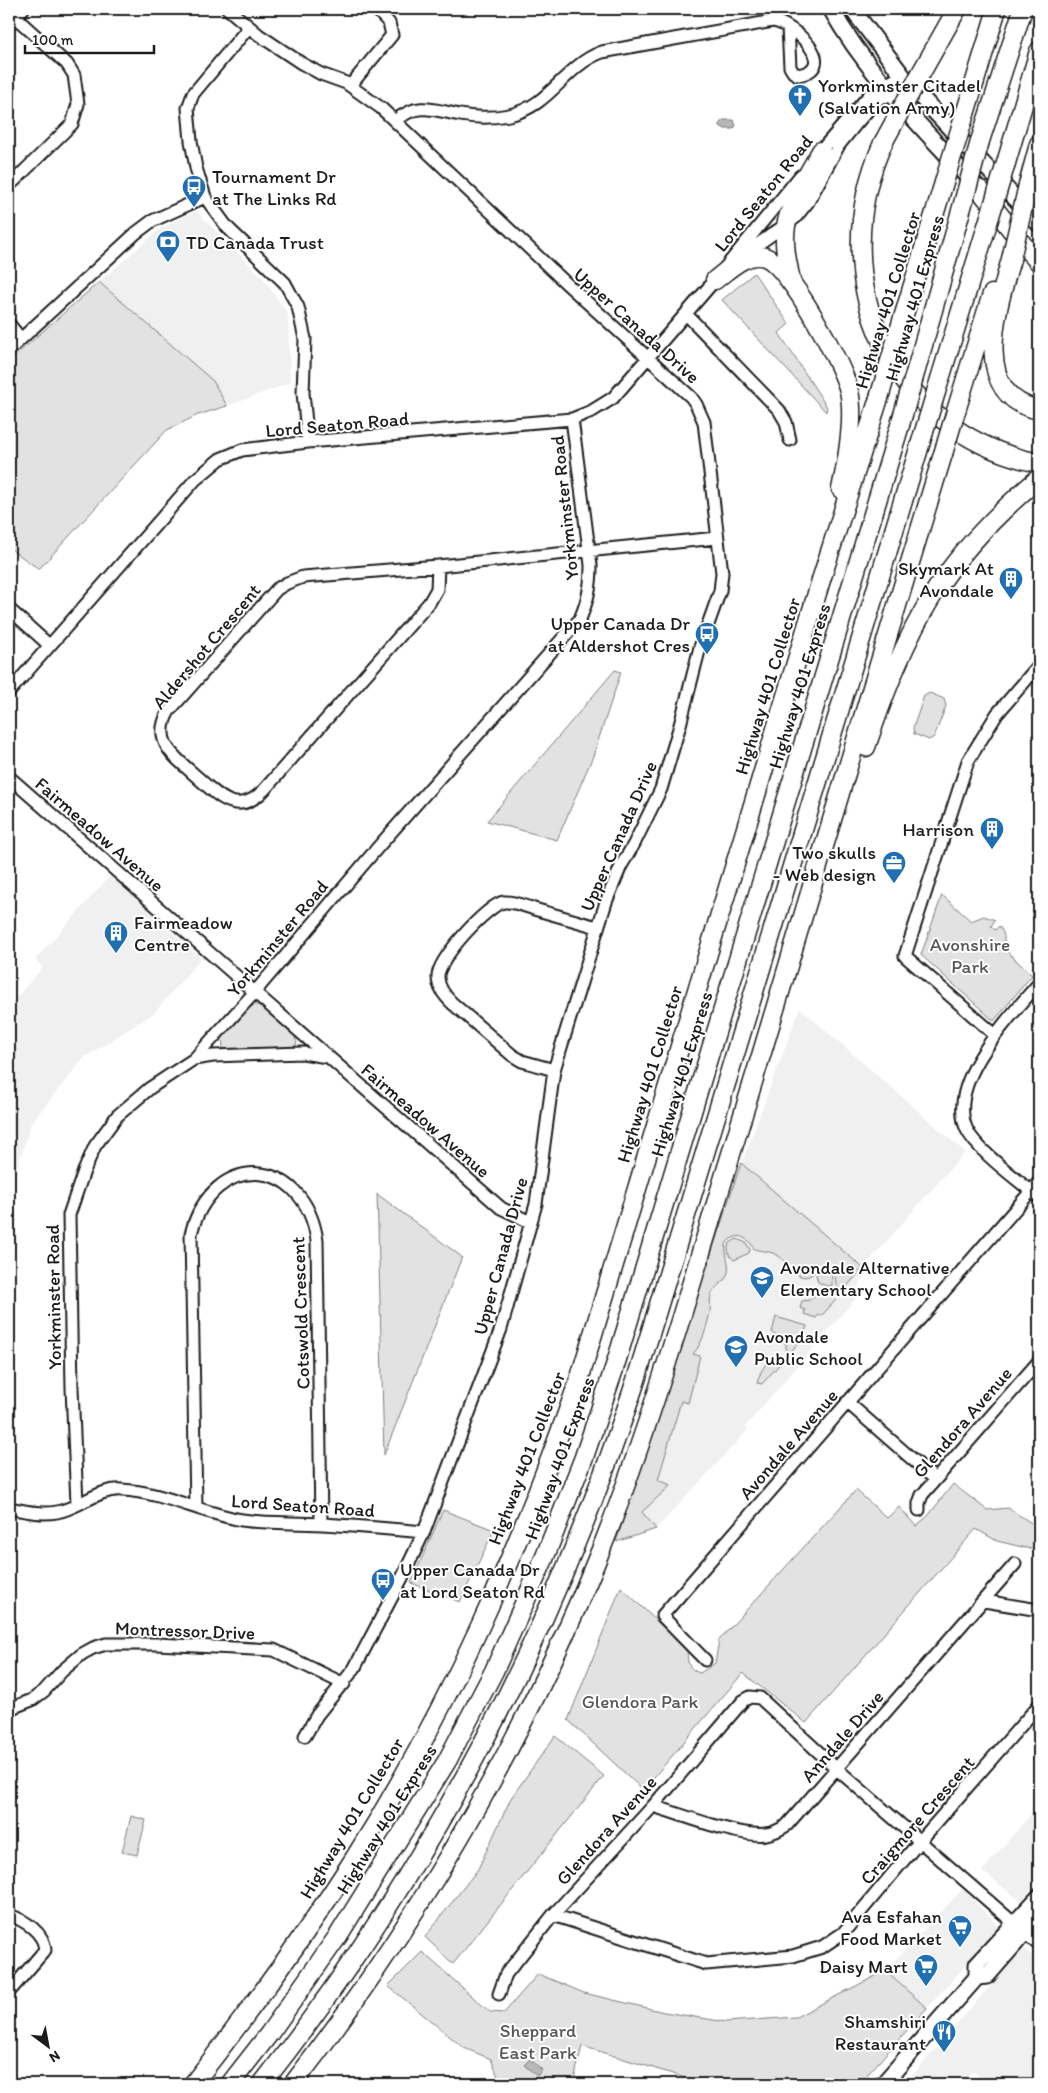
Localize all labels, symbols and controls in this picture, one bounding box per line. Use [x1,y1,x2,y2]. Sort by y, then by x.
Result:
scale bar [25,22,154,54]
text: 100 m [32,31,74,49]
place label: Yorkminster Citadel (Salvation Army) [818,74,982,119]
church icon: Yorkminster Citadel (Salvation Army) [787,83,813,117]
street label: Lord Seaton Road [709,130,818,256]
place label: Tournament Dr at The Links Rd [212,165,337,210]
bus stop icon: Tournament Dr at The Links Rd [181,174,207,208]
street label: Highway 401 Collector [850,208,926,391]
street label: Highway 401 Express [880,212,949,384]
bank icon: TD Canada Trust [155,229,181,263]
place label: TD Canada Trust [186,231,324,254]
street label: Upper Canada Drive [569,263,705,388]
street label: Lord Seaton Road [264,407,410,442]
street label: Yorkminster Road [545,434,584,581]
place label: Skymark At Avondale [898,557,994,602]
building icon: Skymark At Avondale [998,566,1024,600]
street label: Aldershot Crescent [147,579,266,714]
street label: Highway 401 Collector [730,594,806,777]
street label: Highway 401 Express [763,601,836,772]
place label: Upper Canada Dr at Aldershot Cres [548,612,690,657]
bus stop icon: Upper Canada Dr at Aldershot Cres [694,621,720,655]
street label: Upper Canada Drive [575,757,662,915]
street label: Fairmeadow Avenue [30,772,169,897]
building icon: Harrison [979,816,1005,850]
place label: Harrison [902,818,974,841]
place label: Two skulls - Web design [773,841,876,886]
office icon: Two skulls - Web design [881,850,907,884]
street label: Yorkminster Road [222,875,333,1001]
place label: Fairmeadow Centre [134,911,233,956]
building icon: Fairmeadow Centre [103,920,129,954]
park label: Avonshire Park [930,933,1010,978]
street label: Highway 401 Collector [612,982,688,1165]
street label: Highway 401 Express [645,989,718,1160]
street label: Fairmeadow Avenue [356,1058,495,1183]
street label: Upper Canada Drive [468,1175,533,1338]
street label: Yorkminster Road [41,1224,66,1370]
street label: Cotswold Crescent [286,1236,315,1390]
place label: Avondale Alternative Elementary School [780,1256,949,1301]
school or university icon: Avondale Alternative Elementary School [749,1265,775,1299]
place label: Avondale Public School [754,1325,863,1370]
school or university icon: Avondale Public School [723,1334,749,1368]
street label: Glendora Avenue [908,1362,1017,1483]
street label: Highway 401 Collector [483,1368,570,1548]
street label: Highway 401 Express [519,1374,600,1543]
street label: Avondale Avenue [734,1384,843,1504]
street label: Lord Seaton Road [230,1489,376,1522]
place label: Upper Canada Dr at Lord Seaton Rd [400,1558,546,1603]
bus stop icon: Upper Canada Dr at Lord Seaton Rd [370,1567,396,1601]
street label: Montressor Drive [114,1617,255,1644]
street label: Anndale Drive [796,1686,889,1787]
park label: Glendora Park [582,1690,698,1713]
street label: Highway 401 Collector [294,1733,409,1903]
street label: Highway 401 Express [331,1740,442,1898]
street label: Craigmore Crescent [855,1751,979,1889]
street label: Glendora Avenue [551,1771,662,1890]
place label: Ava Esfahan Food Market [840,1905,942,1950]
supermarket icon: Ava Esfahan Food Market [947,1914,973,1948]
supermarket icon: Daisy Mart [913,1953,939,1987]
place label: Daisy Mart [819,1955,908,1978]
place label: Shamshiri Restaurant [835,2010,926,2055]
park label: Sheppard East Park [499,2019,577,2064]
restaurant icon: Shamshiri Restaurant [931,2019,957,2053]
north arrow [22,2020,72,2070]
text: N [46,2047,63,2066]

